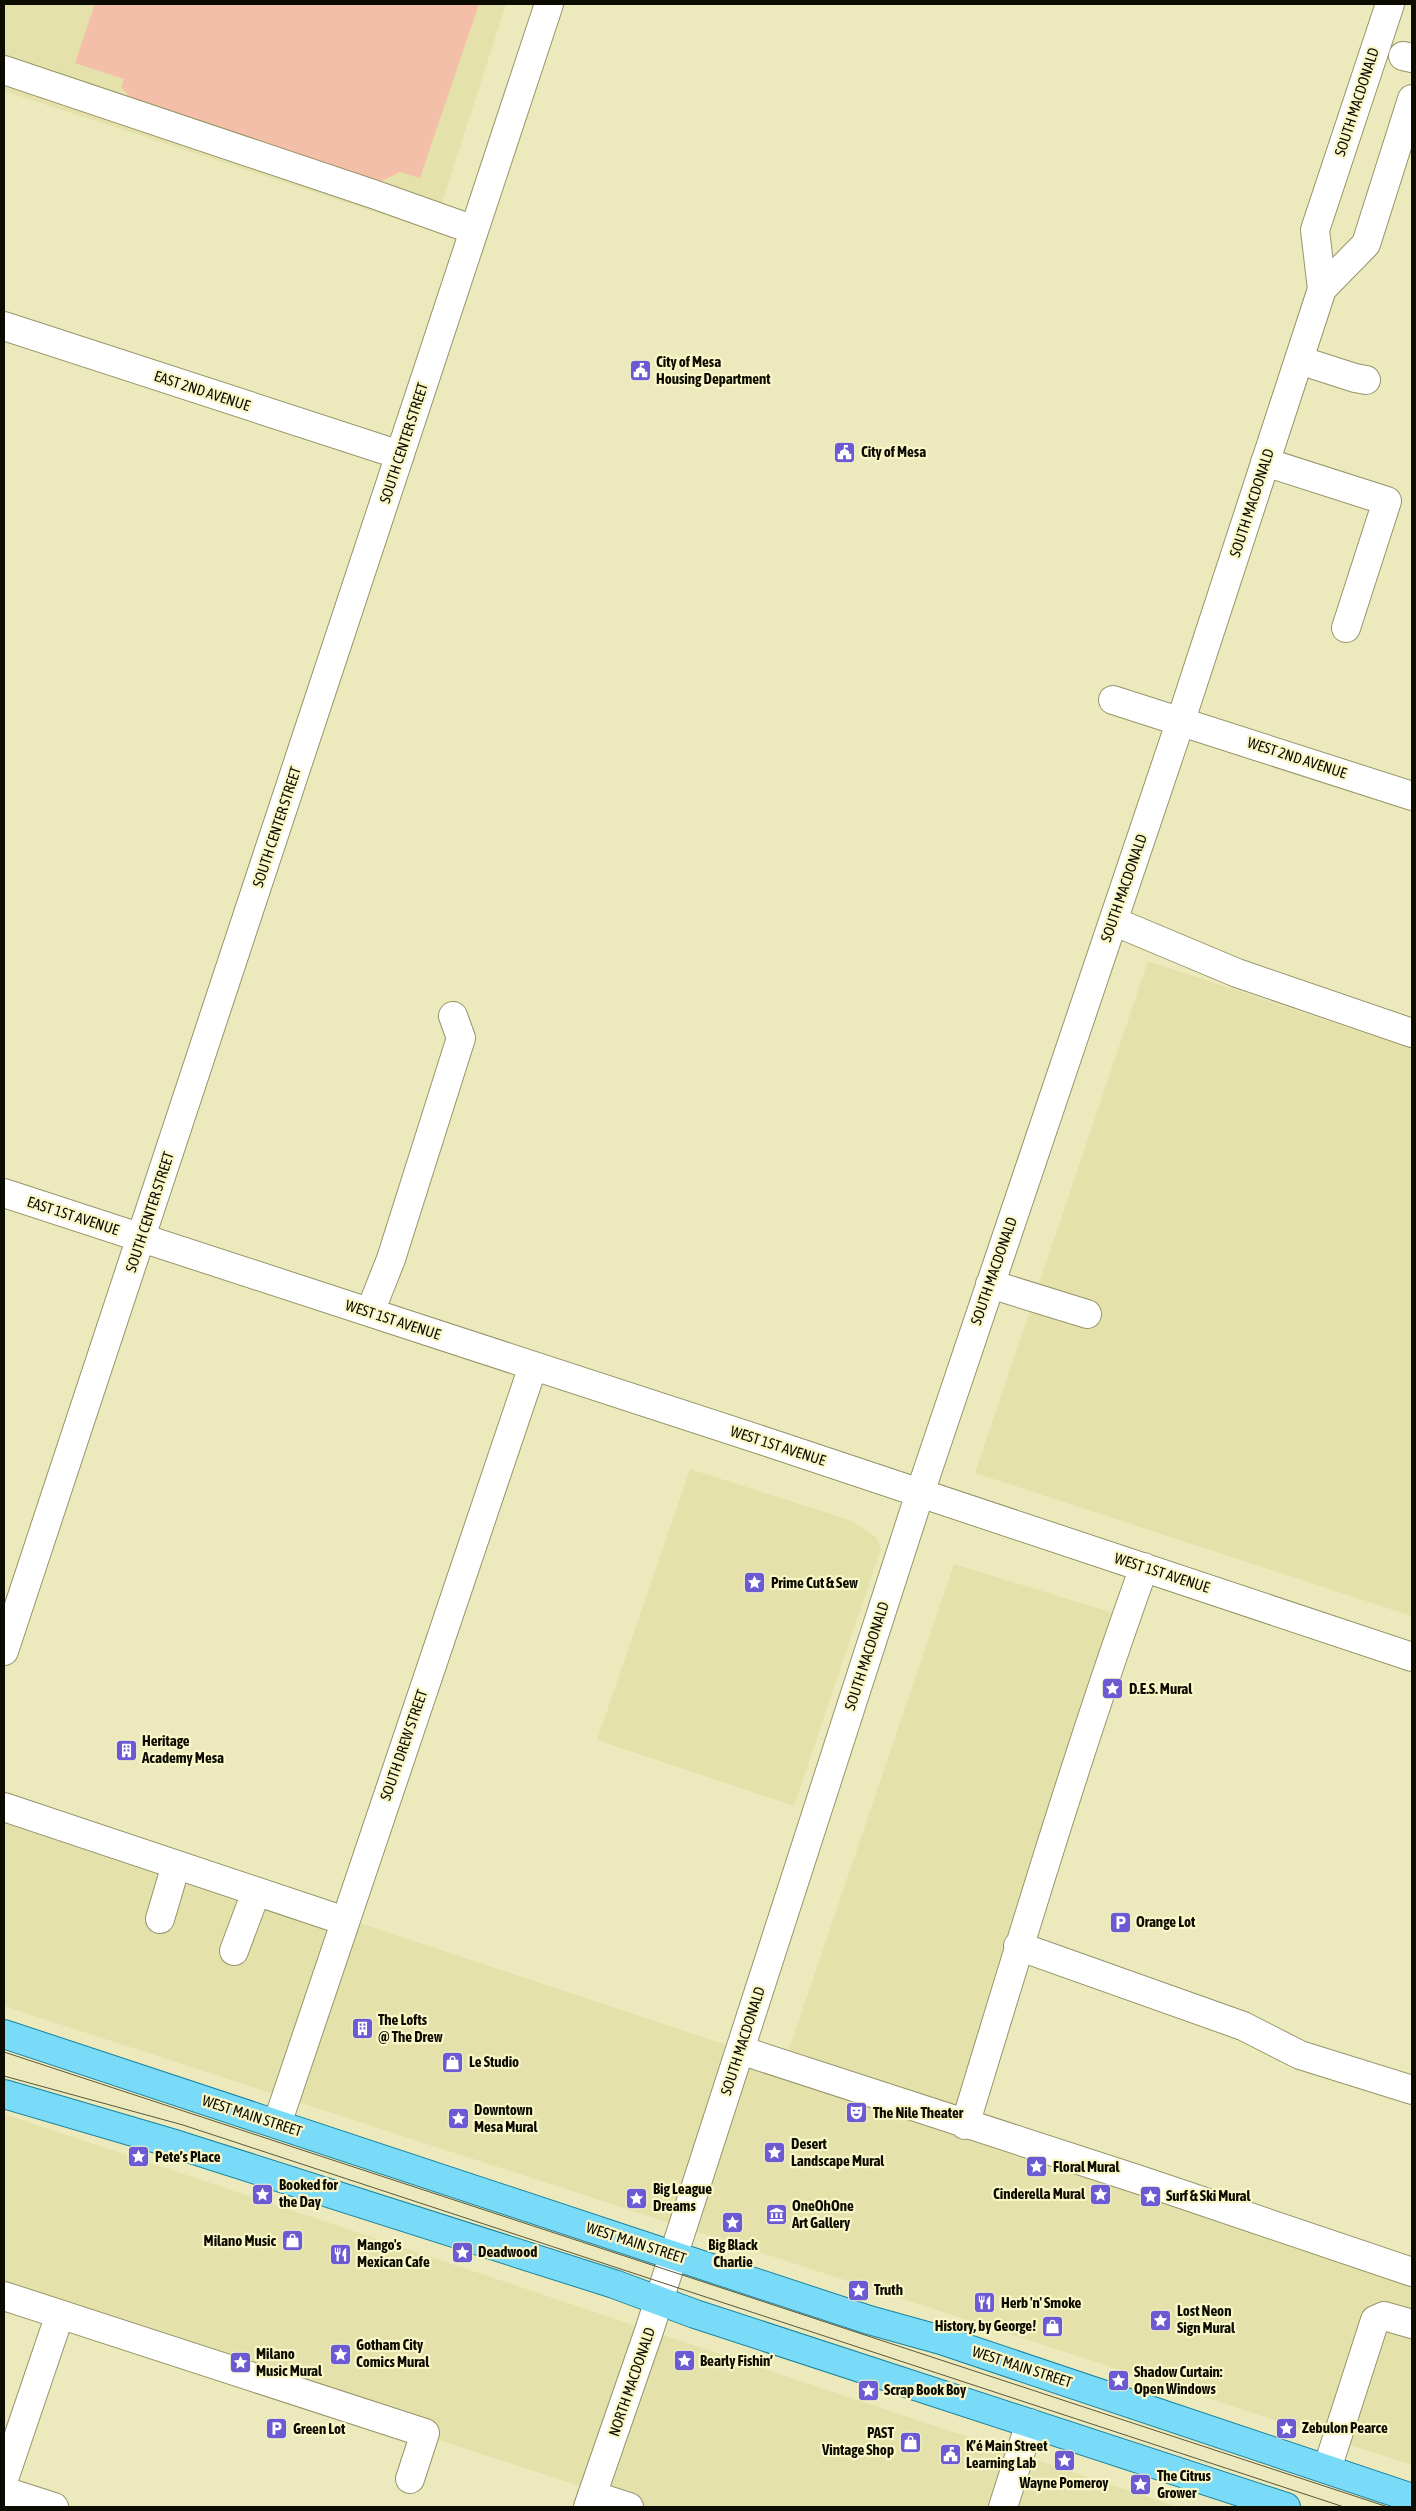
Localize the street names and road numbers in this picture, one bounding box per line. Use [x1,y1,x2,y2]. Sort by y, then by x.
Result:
street label: SOUTH MACDONALD [1331,45,1382,158]
street label: EAST 2ND AVENUE [152,367,253,414]
street label: SOUTH CENTER STREET [376,380,431,505]
street label: SOUTH MACDONALD [1226,446,1277,559]
street label: WEST 2ND AVENUE [1245,733,1350,782]
street label: SOUTH CENTER STREET [249,764,304,889]
street label: SOUTH MACDONALD [1097,832,1150,944]
street label: SOUTH CENTER STREET [122,1149,177,1274]
street label: EAST 1ST AVENUE [25,1193,122,1239]
street label: SOUTH MACDONALD [967,1215,1020,1327]
street label: WEST 1ST AVENUE [343,1296,443,1343]
street label: WEST 1ST AVENUE [728,1422,828,1469]
street label: WEST 1ST AVENUE [1112,1549,1212,1596]
street label: SOUTH MACDONALD [841,1599,892,1712]
street label: SOUTH DREW STREET [377,1687,431,1803]
street label: SOUTH MACDONALD [717,1984,768,2097]
street label: WEST MAIN STREET [200,2091,305,2140]
street label: WEST MAIN STREET [584,2218,689,2267]
street label: NORTH MACDONALD [605,2325,658,2439]
street label: WEST MAIN STREET [970,2342,1075,2391]

